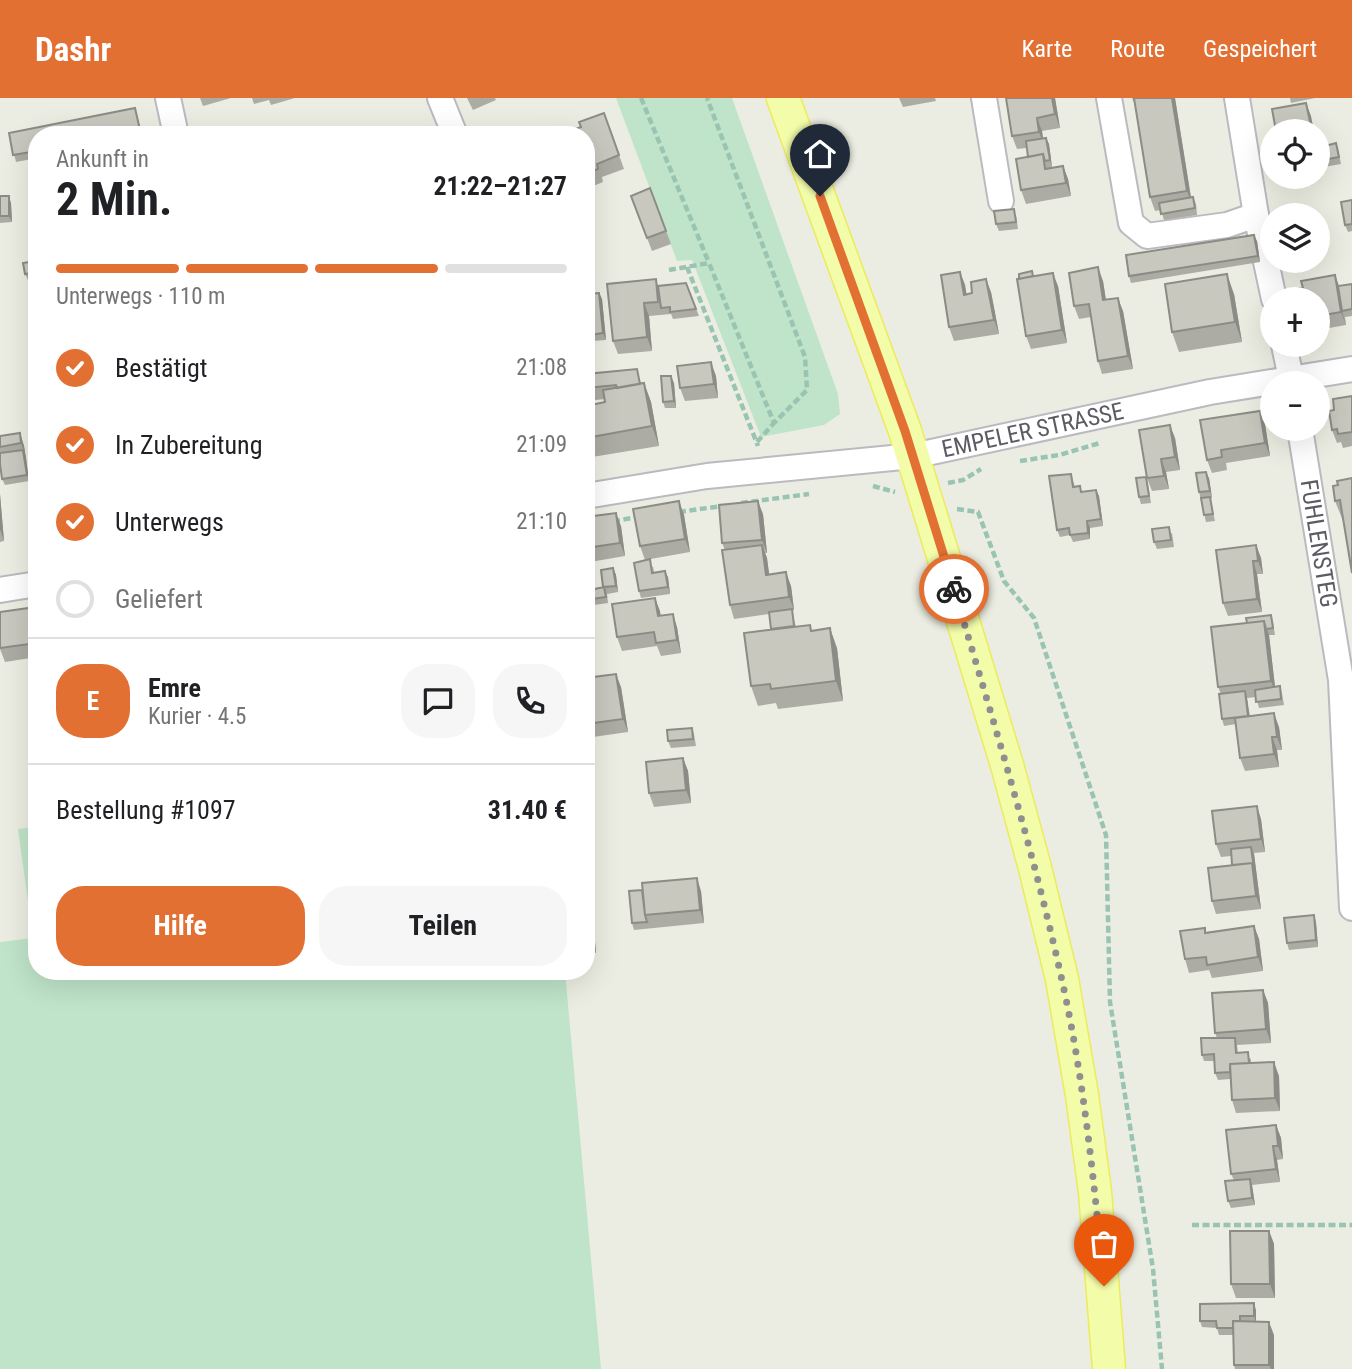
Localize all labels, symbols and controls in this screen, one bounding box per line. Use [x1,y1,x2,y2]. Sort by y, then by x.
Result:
text: Dashr [35,30,111,69]
text: Karte [1022,35,1072,63]
text: Route [1110,35,1165,63]
text: Gespeichert [1203,35,1317,63]
map controls [1260,119,1330,441]
button: locate [1260,119,1330,189]
pin [790,124,850,196]
icon: home [801,135,839,173]
text: Ankunft in [56,146,149,173]
text: 21:22–21:27 [433,171,567,201]
text: 2 Min. [56,172,172,226]
button: layers [1260,203,1330,273]
text: Unterwegs · 110 m [56,283,225,310]
button: + [1260,287,1330,357]
icon: check [56,349,94,387]
text: Bestätigt [115,353,208,383]
text: 21:08 [516,354,567,381]
button: − [1260,371,1330,441]
street label: EMPELER STRASSE [939,397,1126,463]
icon: check [56,426,94,464]
text: In Zubereitung [115,430,263,460]
text: 21:09 [516,431,567,458]
street label: FUHLENSTEG [1294,477,1343,610]
icon: check [56,503,94,541]
text: Unterwegs [115,507,224,537]
text: 21:10 [516,508,567,535]
courier [919,554,989,624]
icon: bike [935,570,973,608]
text: Geliefert [115,584,203,614]
button: chat [401,664,475,738]
button: phone [493,664,567,738]
text: Emre [148,673,201,703]
text: E [87,686,99,716]
text: Kurier · 4.5 [148,703,246,730]
text: Bestellung #1097 [56,795,236,825]
text: 31.40 € [488,795,567,825]
button: Hilfe [56,886,305,966]
button: Teilen [319,886,567,966]
pin [1074,1214,1134,1286]
icon: bag [1085,1225,1123,1263]

